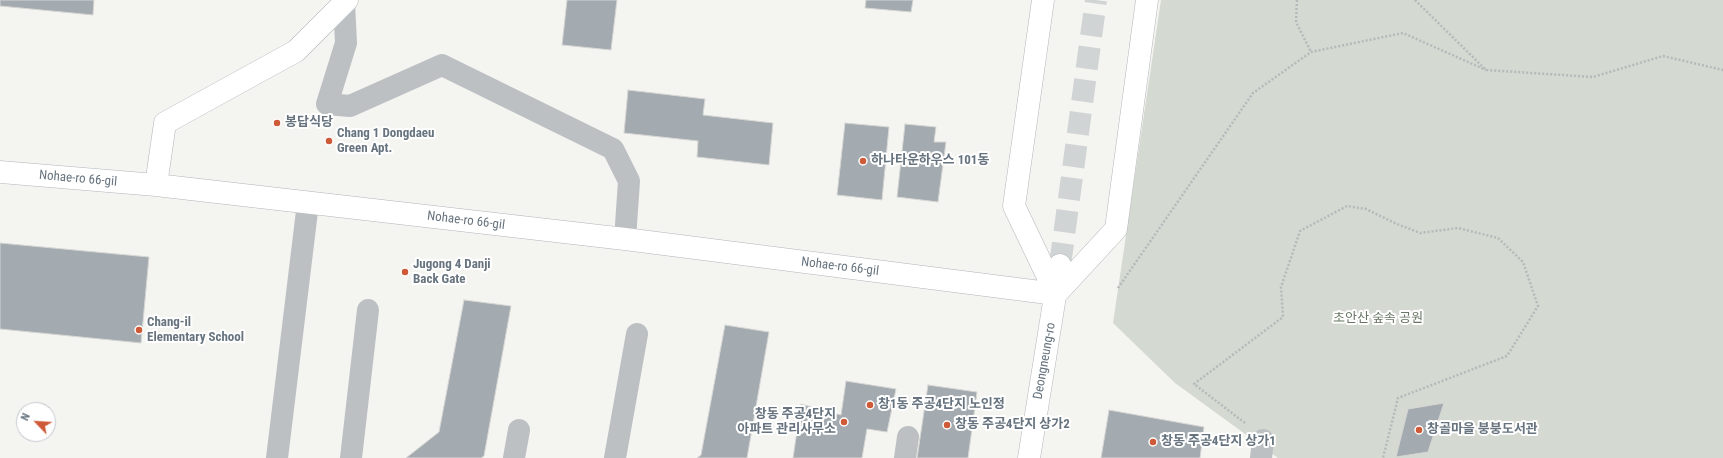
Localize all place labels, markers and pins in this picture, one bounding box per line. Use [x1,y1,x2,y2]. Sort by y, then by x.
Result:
place label: 봉답식당 [285,115,333,131]
marker: 봉답식당 [272,118,282,128]
place label: Chang 1 Dongdaeu Green Apt. [337,126,434,157]
marker: Chang 1 Dongdaeu Green Apt. [324,136,334,146]
place label: 하나타운하우스 101동 [871,153,989,169]
marker: 하나타운하우스 101동 [858,156,868,166]
place label: Jugong 4 Danji Back Gate [413,257,491,288]
marker: Jugong 4 Danji Back Gate [400,267,410,277]
place label: Chang-il Elementary School [147,315,244,346]
marker: Chang-il Elementary School [134,325,144,335]
place label: 창1동 주공4단지 노인정 [878,397,1005,413]
marker: 창1동 주공4단지 노인정 [865,400,875,410]
place label: 창동 주공4단지 아파트 관리사무소 [737,407,836,438]
marker: 창동 주공4단지 아파트 관리사무소 [839,417,849,427]
place label: 창동 주공4단지 상가2 [955,417,1070,433]
marker: 창동 주공4단지 상가2 [942,420,952,430]
place label: 창골마을 붕붕도서관 [1427,422,1538,438]
marker: 창골마을 붕붕도서관 [1414,425,1424,435]
place label: 창동 주공4단지 상가1 [1161,434,1276,450]
marker: 창동 주공4단지 상가1 [1148,437,1158,447]

